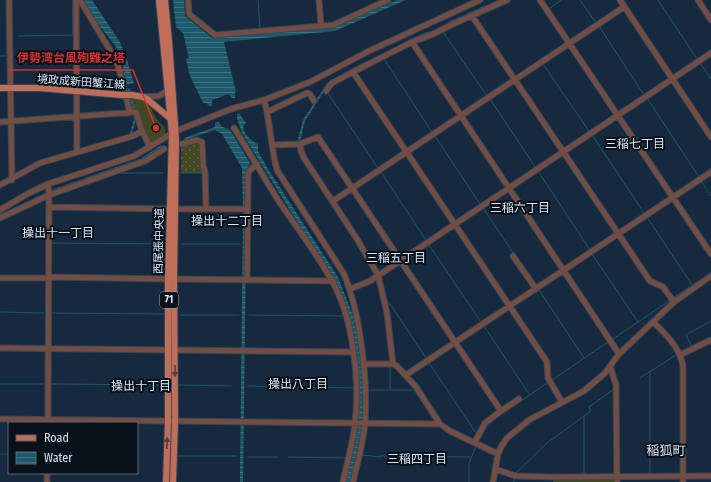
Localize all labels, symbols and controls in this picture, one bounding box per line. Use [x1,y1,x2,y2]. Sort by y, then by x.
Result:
callout: 伊勢湾台風殉難之塔 [9,46,133,70]
text: 伊勢湾台風殉難之塔 [17,51,125,65]
street label: 境政成新田蟹江線 [37,72,125,92]
district label: 三稲七丁目 [605,137,665,151]
district label: 三稲六丁目 [490,201,550,215]
street label: 西尾張中央道 [152,208,166,274]
district label: 操出十二丁目 [191,214,263,228]
district label: 操出十一丁目 [22,226,94,240]
district label: 三稲五丁目 [366,251,426,265]
road number: 71 [160,292,178,308]
one-way arrow [172,365,178,378]
district label: 操出八丁目 [268,377,328,391]
district label: 操出十丁目 [111,379,171,393]
legend [8,422,138,474]
text: Road [44,431,69,445]
one-way arrow [164,436,170,449]
district label: 稲狐町 [646,443,686,458]
text: Water [44,451,73,465]
district label: 三稲四丁目 [387,452,447,466]

